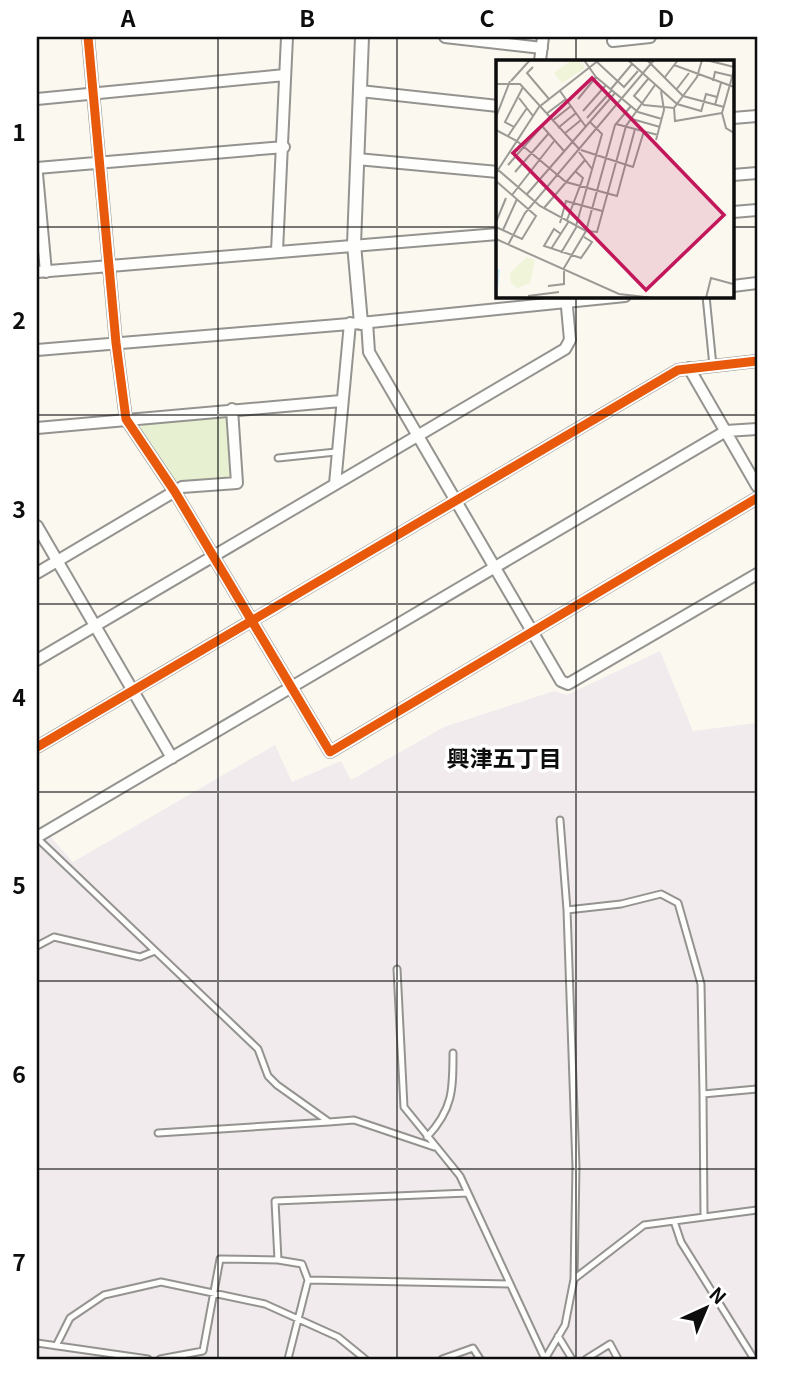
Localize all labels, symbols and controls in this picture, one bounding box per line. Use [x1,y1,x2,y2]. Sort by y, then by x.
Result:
text: A [120,0,136,34]
text: B [299,0,315,34]
text: C [479,0,495,34]
text: D [658,0,674,34]
inset map [496,60,734,298]
text: 1 [12,114,26,148]
text: 2 [12,302,26,336]
text: 3 [12,491,26,525]
text: 4 [12,679,26,713]
district label: 興津五丁目 [447,740,562,774]
text: 5 [12,867,26,901]
text: 6 [12,1056,26,1090]
text: 7 [12,1244,26,1278]
north arrow [672,1274,742,1344]
text: N [704,1280,733,1309]

